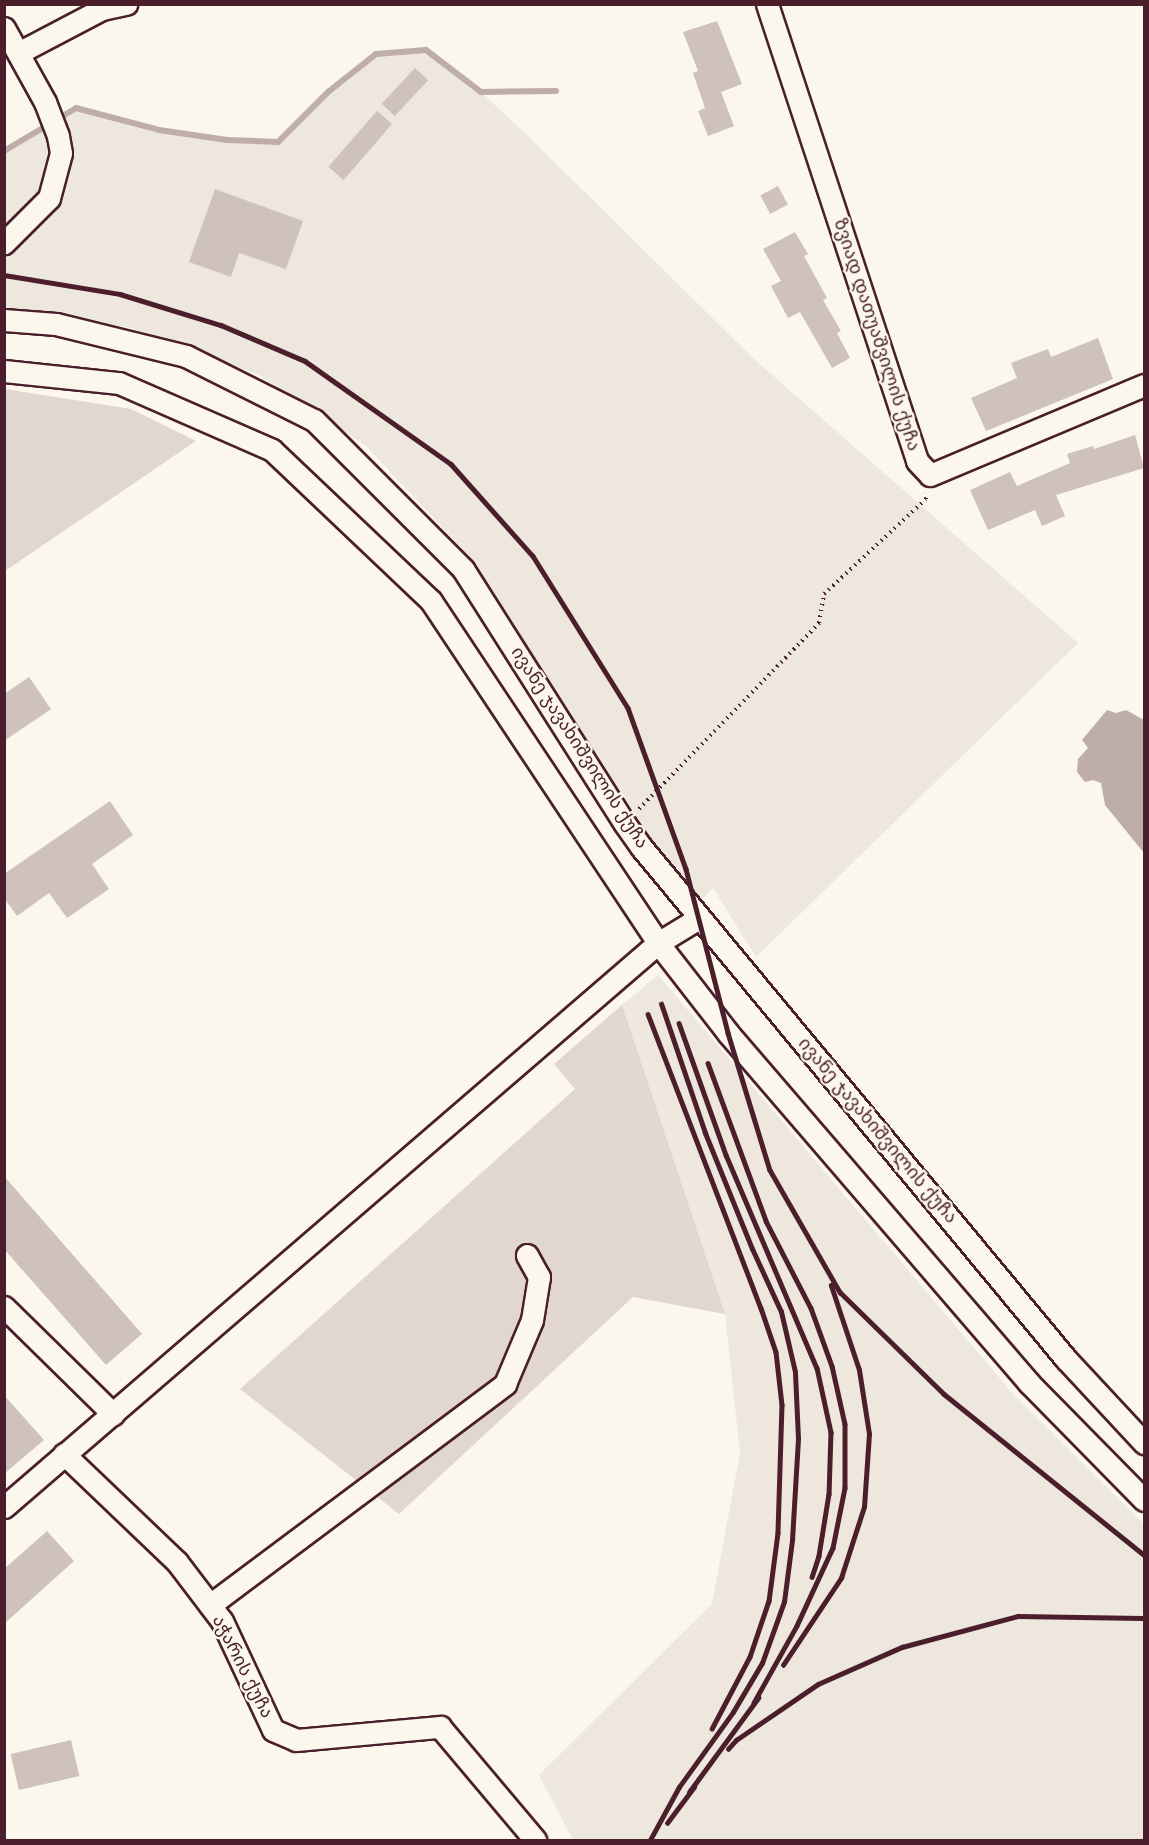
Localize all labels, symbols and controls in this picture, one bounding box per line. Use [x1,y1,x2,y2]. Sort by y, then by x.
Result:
street label: ზვიად დათუაშვილის ქუჩა [828,216,924,454]
street label: ივანე ჯავახიშვილის ქუჩა [506,643,652,853]
street label: ივანე ჯავახიშვილის ქუჩა [793,1034,961,1228]
street label: აჭარის ქუჩა [207,1612,277,1722]

